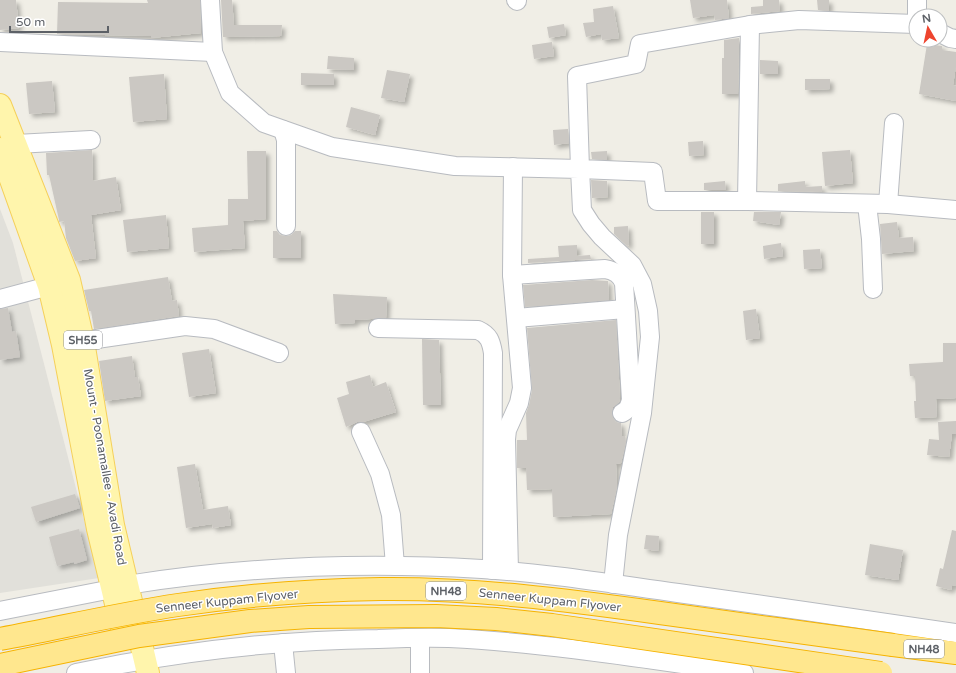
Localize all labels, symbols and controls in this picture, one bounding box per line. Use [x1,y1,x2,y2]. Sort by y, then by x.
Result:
scale bar [10,8,108,34]
north arrow [908,8,948,48]
text: N [921,12,932,26]
text: 50 m [16,15,45,29]
road number: SH55 [64,331,102,349]
street label: Mount - Poonamallee - Avadi Road [81,368,129,566]
road number: NH48 [426,582,466,600]
street label: Senneer Kuppam Flyover [478,586,622,614]
street label: Senneer Kuppam Flyover [155,587,299,615]
road number: NH48 [904,640,944,658]

